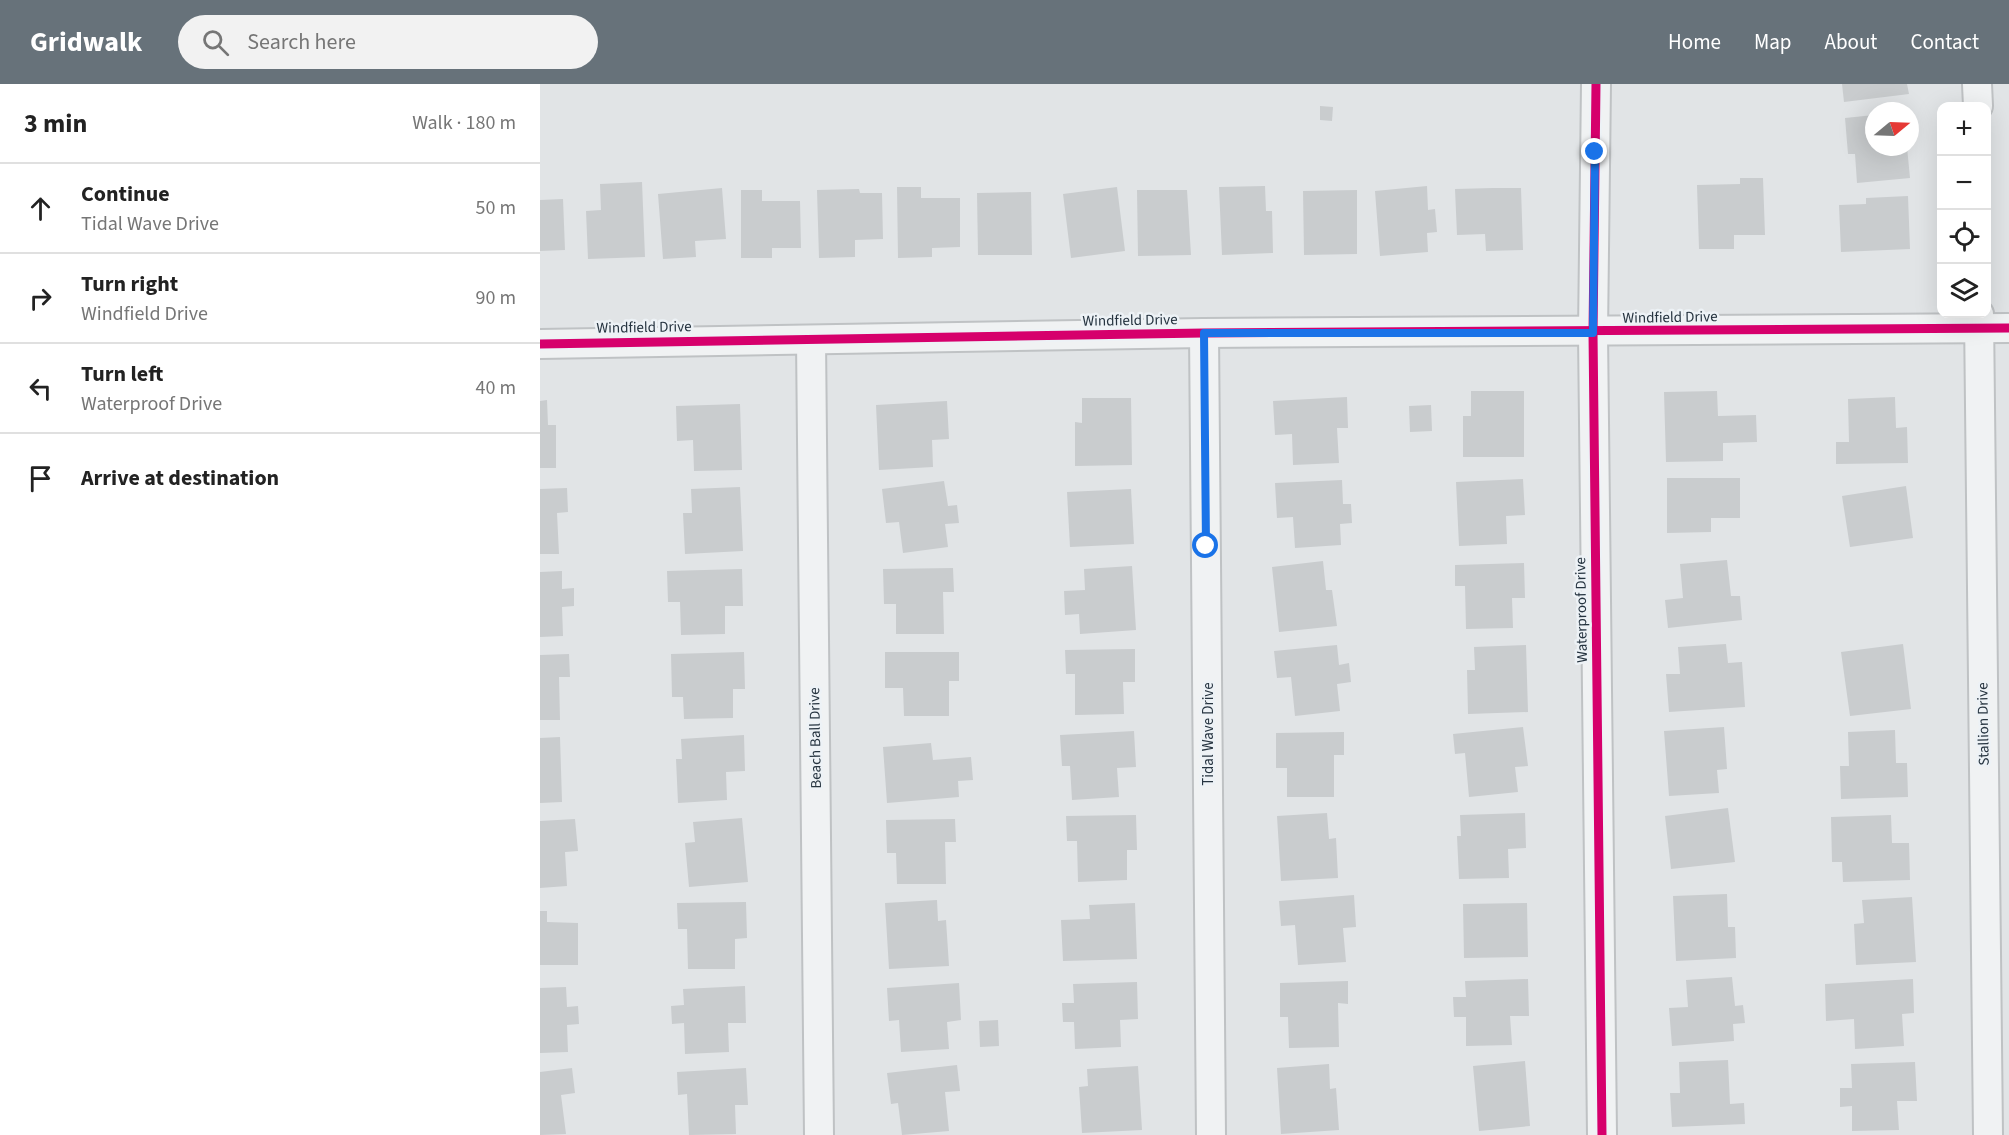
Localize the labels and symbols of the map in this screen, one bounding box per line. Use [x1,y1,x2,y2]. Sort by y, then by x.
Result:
north arrow [1865,102,1919,156]
route end [1581,138,1607,164]
street label: Windfield Drive [1622,306,1718,329]
street label: Windfield Drive [1082,309,1178,332]
street label: Windfield Drive [596,316,692,339]
route start [1192,532,1218,558]
street label: Waterproof Drive [1570,557,1593,663]
street label: Tidal Wave Drive [1198,682,1219,786]
street label: Stallion Drive [1972,682,1995,766]
street label: Beach Ball Drive [804,687,827,789]

